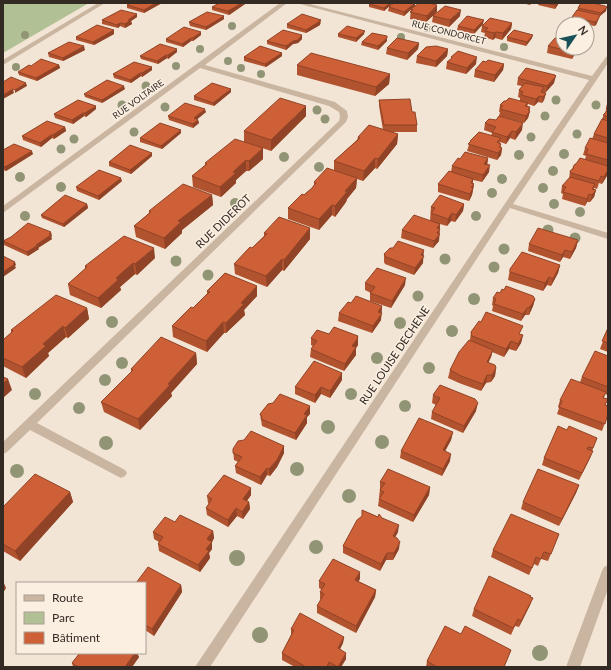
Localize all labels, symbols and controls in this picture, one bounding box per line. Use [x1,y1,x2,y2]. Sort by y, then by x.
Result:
north arrow [555,16,595,56]
street label: RUE CONDORCET [411,17,488,47]
text: N [576,23,591,37]
street label: RUE VOLTAIRE [110,77,166,121]
street label: RUE DIDEROT [193,191,254,251]
street label: RUE LOUISE DECHENE [356,303,432,407]
legend [16,582,146,654]
text: Route [52,590,83,605]
text: Parc [52,610,75,625]
text: Bâtiment [52,630,101,645]

